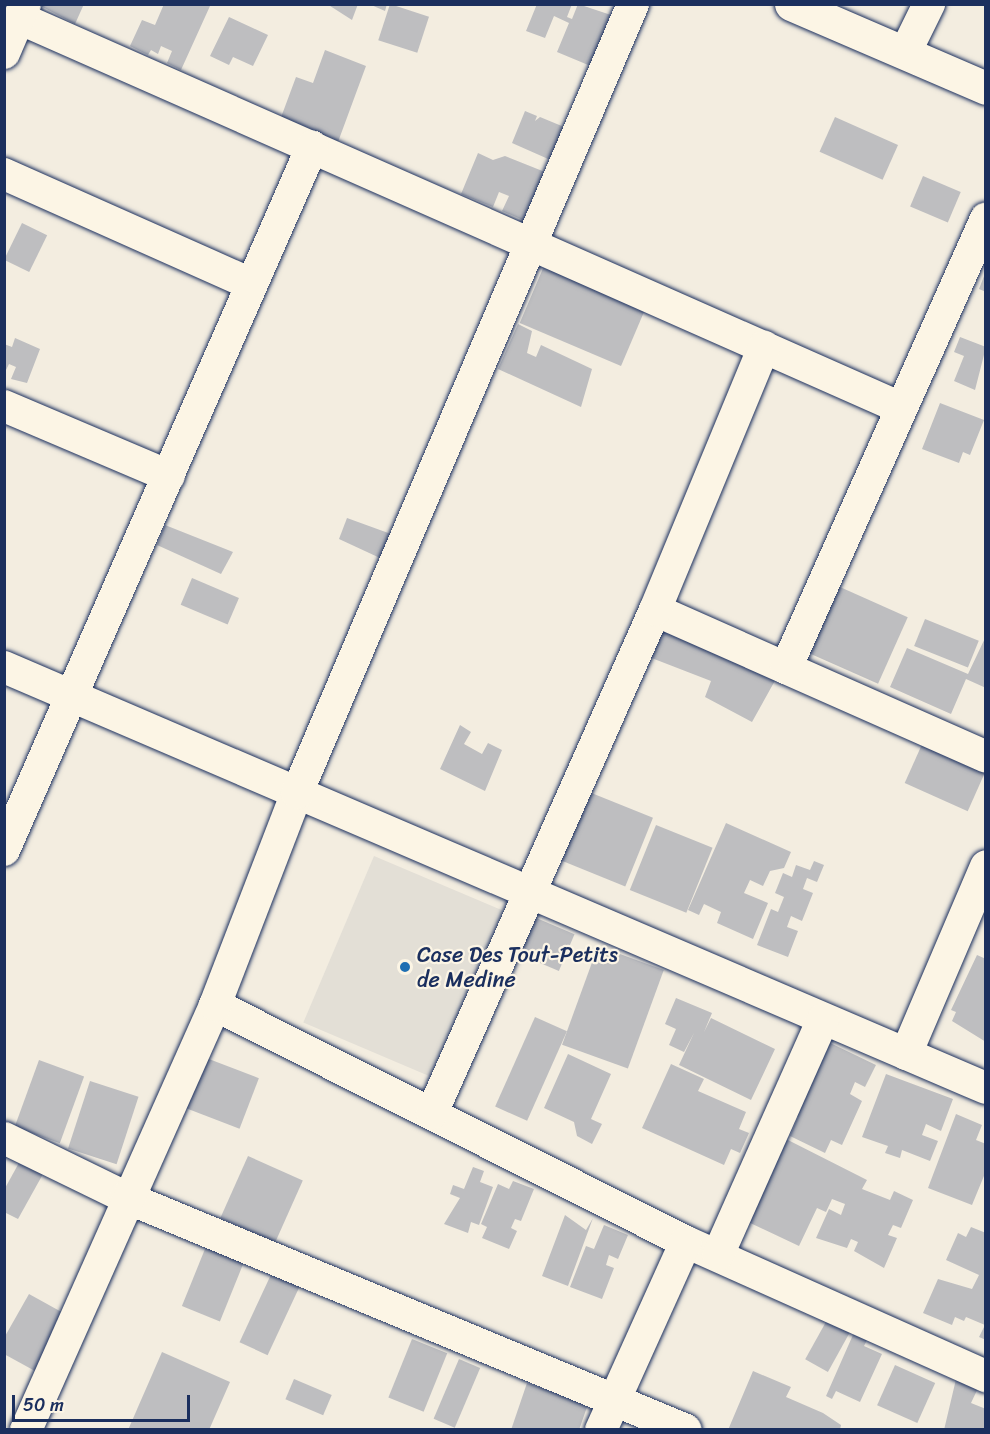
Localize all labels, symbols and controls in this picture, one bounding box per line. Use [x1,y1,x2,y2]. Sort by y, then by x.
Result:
place label: Case Des Tout-Petits de Medine [417,941,620,992]
marker: Case Des Tout-Petits de Medine [398,960,412,974]
scale bar [15,1383,194,1421]
text: 50 m [23,1389,64,1421]

